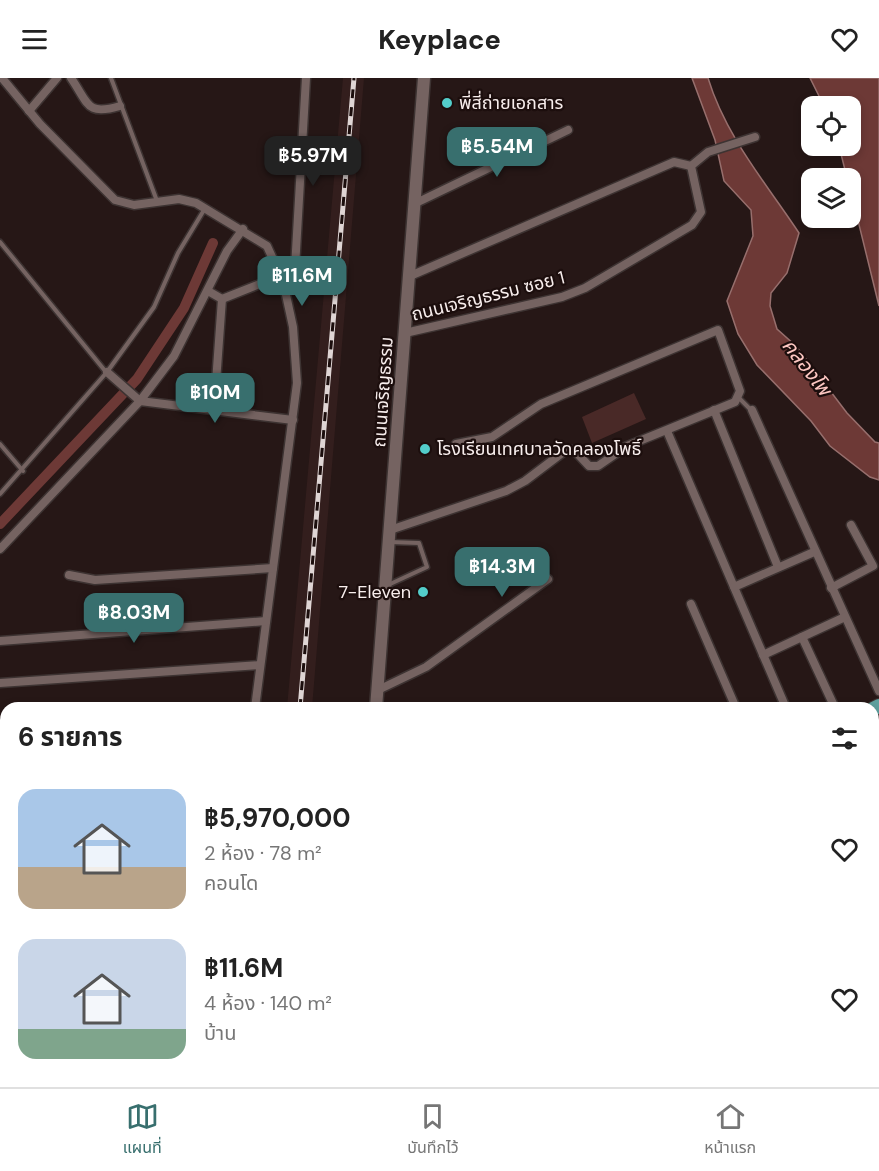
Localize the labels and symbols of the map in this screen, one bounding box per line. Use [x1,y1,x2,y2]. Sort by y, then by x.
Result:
place label: พี่สี่ถ่ายเอกสาร [459,90,564,115]
marker: พี่สี่ถ่ายเอกสาร [440,96,454,110]
pin: ฿5.54M [448,127,546,178]
pin: ฿5.97M [264,136,362,187]
pin: ฿11.6M [253,256,351,307]
street label: ถนนเจริญธรรม ซอย 1 [409,265,567,327]
water label: คลองโพ [777,333,839,403]
street label: ถนนเจริญธรรม [367,336,399,448]
pin: ฿10M [179,373,251,424]
place label: โรงเรียนเทศบาลวัดคลองโพธิ์ [437,437,642,461]
marker: โรงเรียนเทศบาลวัดคลองโพธิ์ [418,442,432,456]
pin: ฿14.3M [453,547,551,598]
place label: 7-Eleven [339,580,411,604]
marker: 7-Eleven [416,585,430,599]
pin: ฿8.03M [85,593,183,644]

